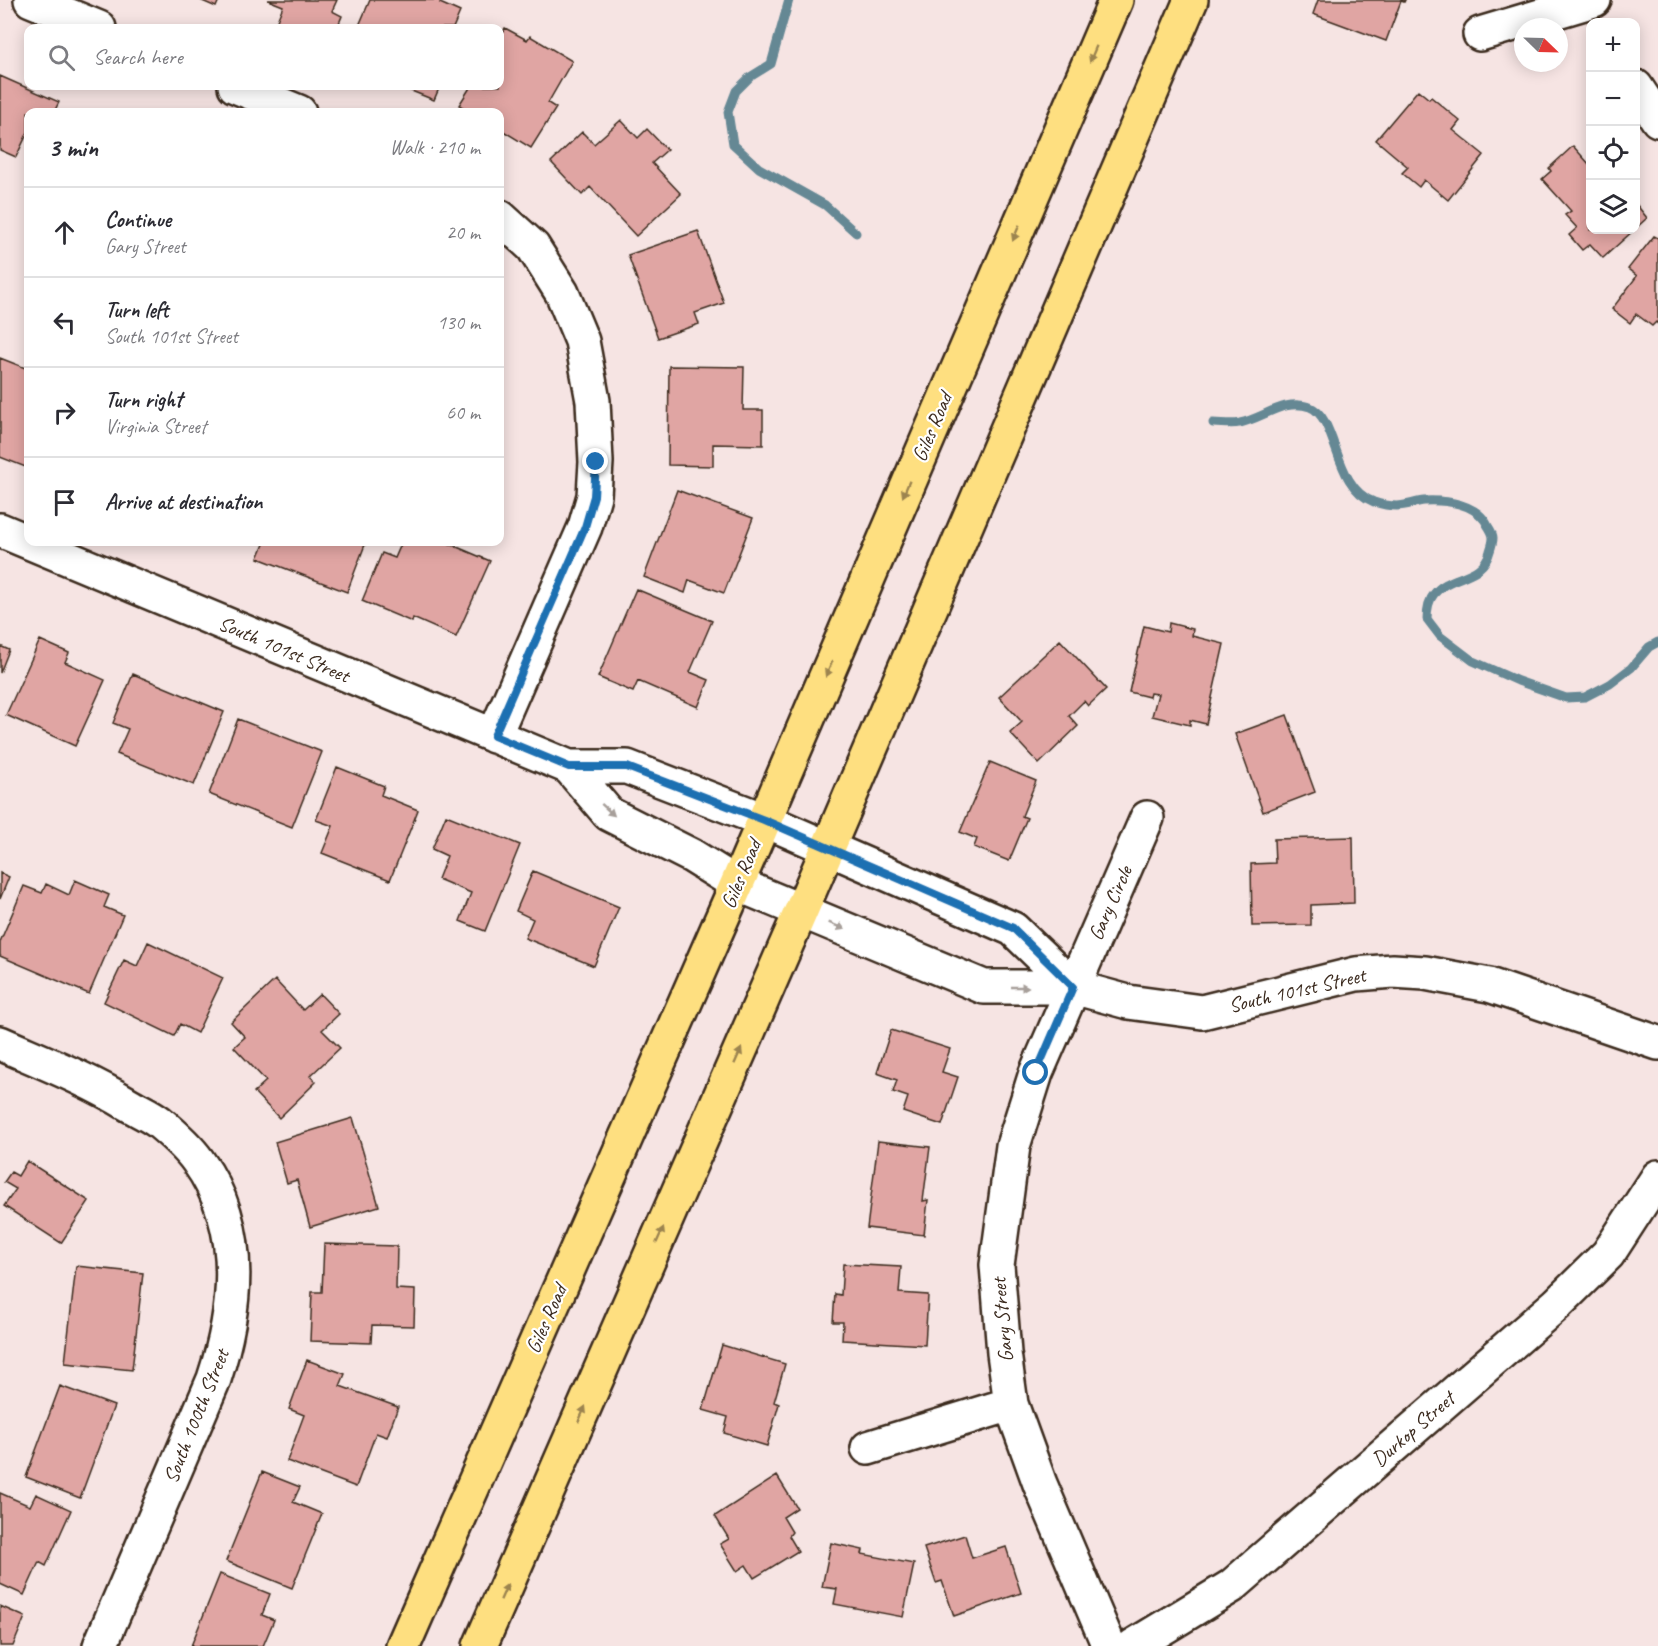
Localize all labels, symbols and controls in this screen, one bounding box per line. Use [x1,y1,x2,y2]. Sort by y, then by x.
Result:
north arrow [1514,18,1568,72]
map controls [1586,18,1640,234]
button: + [1586,18,1640,72]
search box [24,24,504,90]
icon: search [45,41,78,74]
text: Search here [93,43,183,71]
one-way arrow [1088,45,1097,62]
button: − [1586,72,1640,126]
button: locate [1586,126,1640,180]
text: 3 min [48,131,98,164]
text: Walk · 210 m [390,135,480,160]
button: layers [1586,180,1640,234]
text: Continue [105,206,171,234]
icon: ahead [48,216,81,249]
text: 20 m [446,220,480,245]
one-way arrow [1011,224,1020,242]
text: Gary Street [105,234,186,259]
text: Turn left [105,296,169,324]
icon: left [48,306,81,339]
text: 130 m [437,310,480,335]
text: South 101st Street [105,324,238,349]
text: Turn right [105,386,182,414]
street label: Giles Road [906,386,959,465]
icon: right [48,396,81,429]
text: 60 m [446,400,480,425]
text: Virginia Street [105,414,206,439]
route end [582,448,608,474]
one-way arrow [901,481,911,499]
icon: arrive [48,486,81,519]
text: Arrive at destination [105,488,262,516]
street label: South 101st Street [215,610,355,689]
one-way arrow [824,660,834,678]
one-way arrow [600,804,616,817]
street label: Giles Road [715,833,768,912]
street label: Gary Circle [1082,861,1138,944]
one-way arrow [829,921,847,931]
street label: South 101st Street [1226,961,1370,1018]
one-way arrow [1011,982,1030,992]
one-way arrow [733,1047,743,1065]
route start [1022,1059,1048,1085]
one-way arrow [656,1226,665,1244]
street label: Gary Street [985,1275,1019,1363]
street label: Giles Road [519,1278,574,1357]
street label: South 100th Street [157,1343,235,1487]
street label: Durkop Street [1366,1384,1462,1472]
one-way arrow [577,1404,587,1422]
one-way arrow [499,1583,509,1601]

